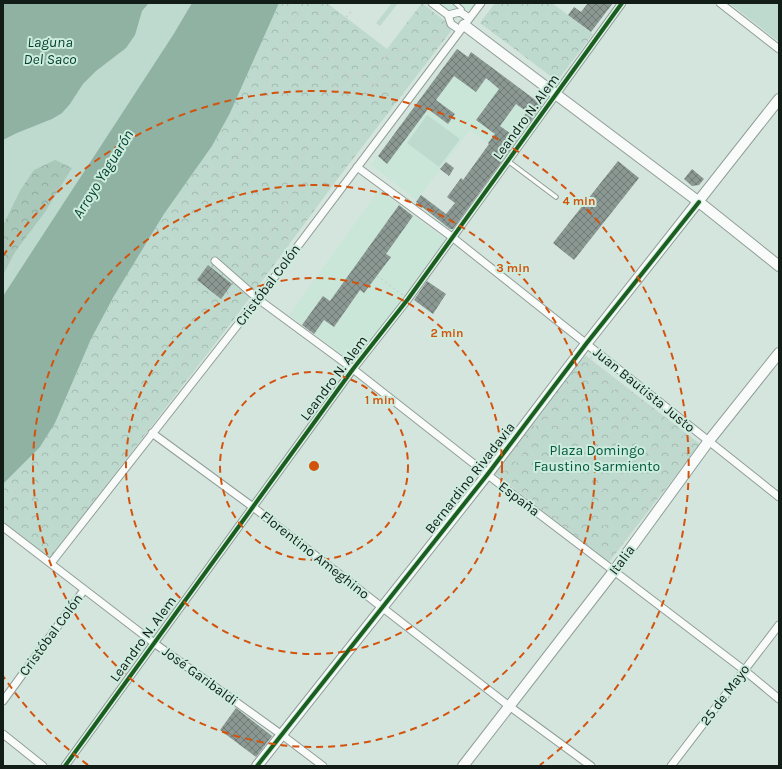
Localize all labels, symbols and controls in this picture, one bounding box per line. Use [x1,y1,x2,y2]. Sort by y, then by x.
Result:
water label: Laguna Del Saco [24,33,77,68]
street label: Leandro N. Alem [489,71,563,163]
water label: Arroyo Yaguarón [69,127,137,221]
text: 4 min [563,194,595,208]
street label: Cristóbal Colón [232,241,304,329]
text: 3 min [496,261,530,275]
text: 2 min [430,326,464,340]
street label: Leandro N. Alem [297,332,371,424]
street label: Juan Bautista Justo [590,344,698,436]
text: 1 min [365,393,395,407]
street label: Bernardino Rivadavia [421,419,519,537]
park label: Plaza Domingo Faustino Sarmiento [534,442,660,475]
centre of rings [307,459,321,473]
street label: España [495,478,543,520]
street label: Florentino Ameghino [257,507,373,603]
street label: Italia [605,542,639,578]
street label: Cristóbal Colón [15,591,87,679]
street label: Leandro N. Alem [106,593,180,685]
street label: José Garibaldi [159,643,241,709]
street label: 25 de Mayo [697,661,753,729]

